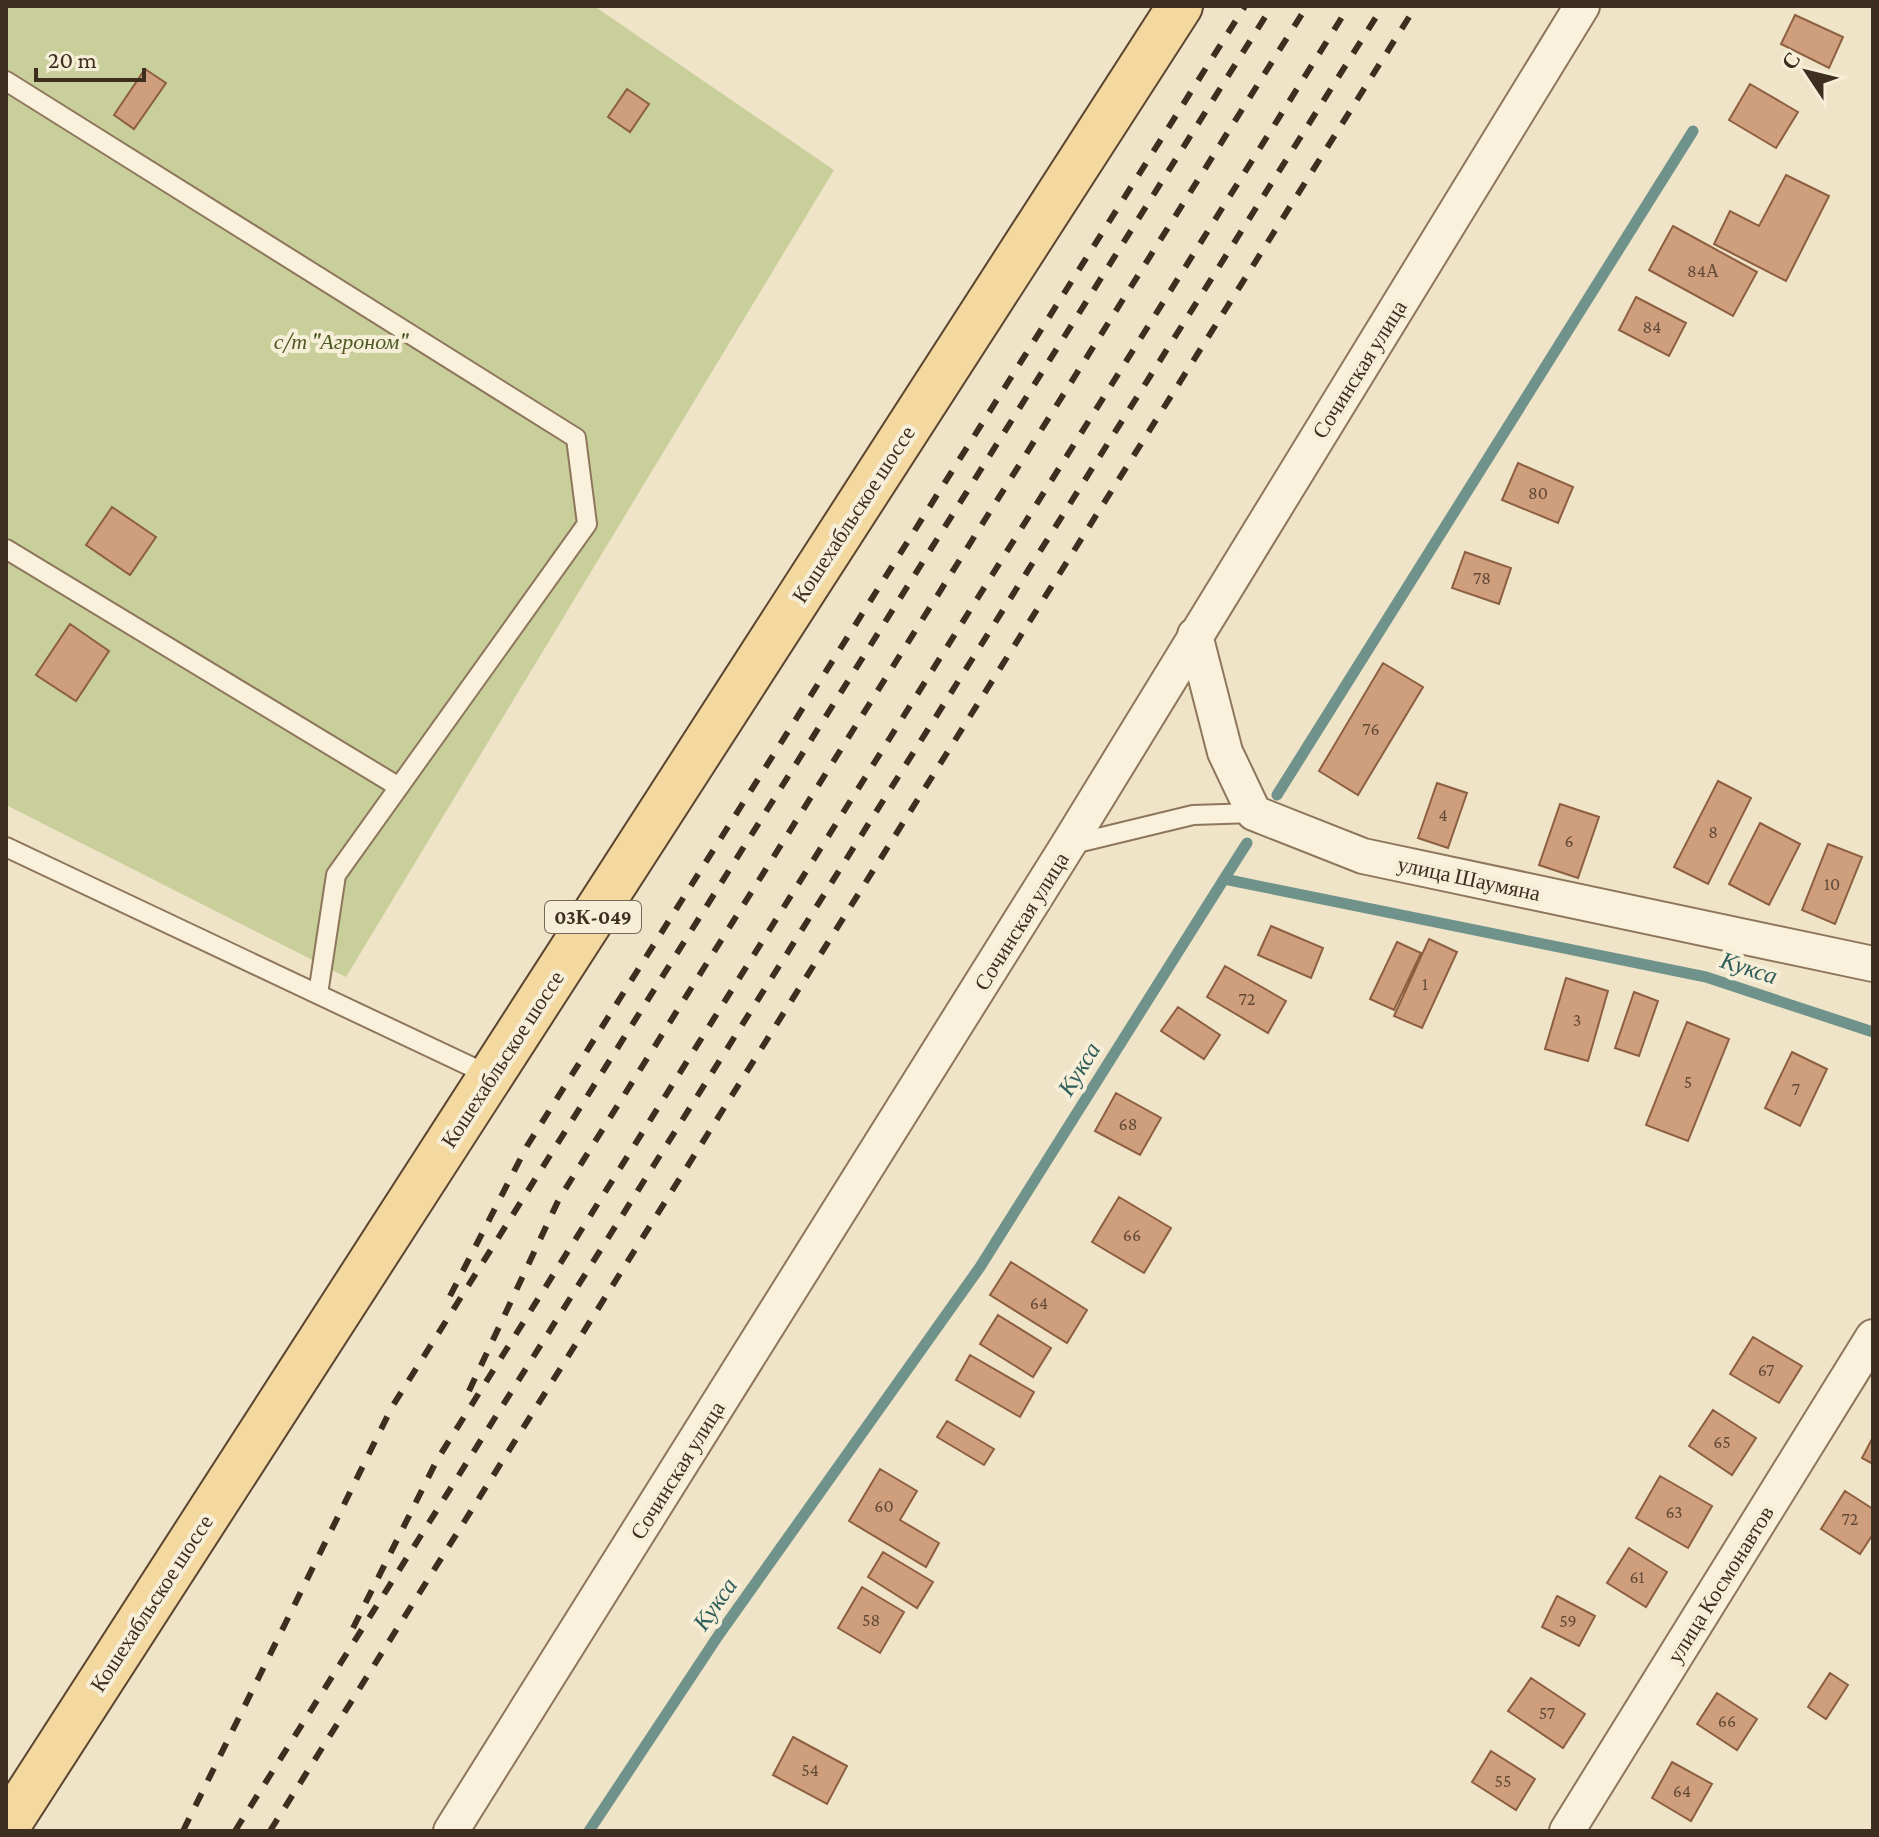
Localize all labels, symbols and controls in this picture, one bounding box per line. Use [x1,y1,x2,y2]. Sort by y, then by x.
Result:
scale bar [36,32,144,82]
north arrow [1767,32,1847,112]
text: 20 m [48,46,97,73]
text: С [1776,47,1806,74]
house number: 84А [1687,261,1719,281]
street label: Сочинская улица [1307,295,1412,443]
house number: 84 [1643,317,1661,337]
park label: с/т "Агроном" [274,329,409,354]
street label: Кошехабльское шоссе [787,421,920,607]
house number: 80 [1528,483,1548,503]
house number: 78 [1473,568,1491,588]
house number: 76 [1362,719,1380,739]
house number: 4 [1438,805,1448,825]
house number: 8 [1708,822,1718,842]
house number: 6 [1564,831,1574,851]
street label: Сочинская улица [969,847,1074,995]
street label: улица Шаумяна [1395,851,1543,906]
house number: 10 [1824,874,1840,894]
road number: 03К-049 [545,901,641,933]
water label: Кукса [1716,945,1781,989]
street label: Кошехабльское шоссе [436,966,569,1152]
house number: 1 [1422,974,1428,994]
house number: 72 [1239,989,1255,1009]
house number: 3 [1573,1010,1581,1030]
water label: Кукса [1051,1037,1105,1101]
house number: 5 [1684,1072,1692,1092]
house number: 7 [1792,1079,1800,1099]
house number: 68 [1119,1114,1137,1134]
house number: 66 [1123,1225,1141,1245]
house number: 64 [1030,1293,1048,1313]
house number: 67 [1758,1360,1774,1380]
street label: Сочинская улица [625,1396,730,1544]
house number: 65 [1713,1432,1731,1452]
house number: 60 [874,1496,894,1516]
street label: улица Космонавтов [1662,1501,1779,1667]
house number: 63 [1665,1502,1683,1522]
house number: 72 [1842,1509,1858,1529]
street label: Кошехабльское шоссе [85,1510,218,1696]
house number: 61 [1629,1567,1645,1587]
water label: Кукса [686,1572,742,1636]
house number: 58 [862,1610,880,1630]
house number: 59 [1559,1611,1577,1631]
house number: 57 [1539,1703,1555,1723]
house number: 66 [1718,1711,1736,1731]
house number: 54 [801,1760,819,1780]
house number: 55 [1495,1771,1511,1791]
house number: 64 [1673,1781,1691,1801]

